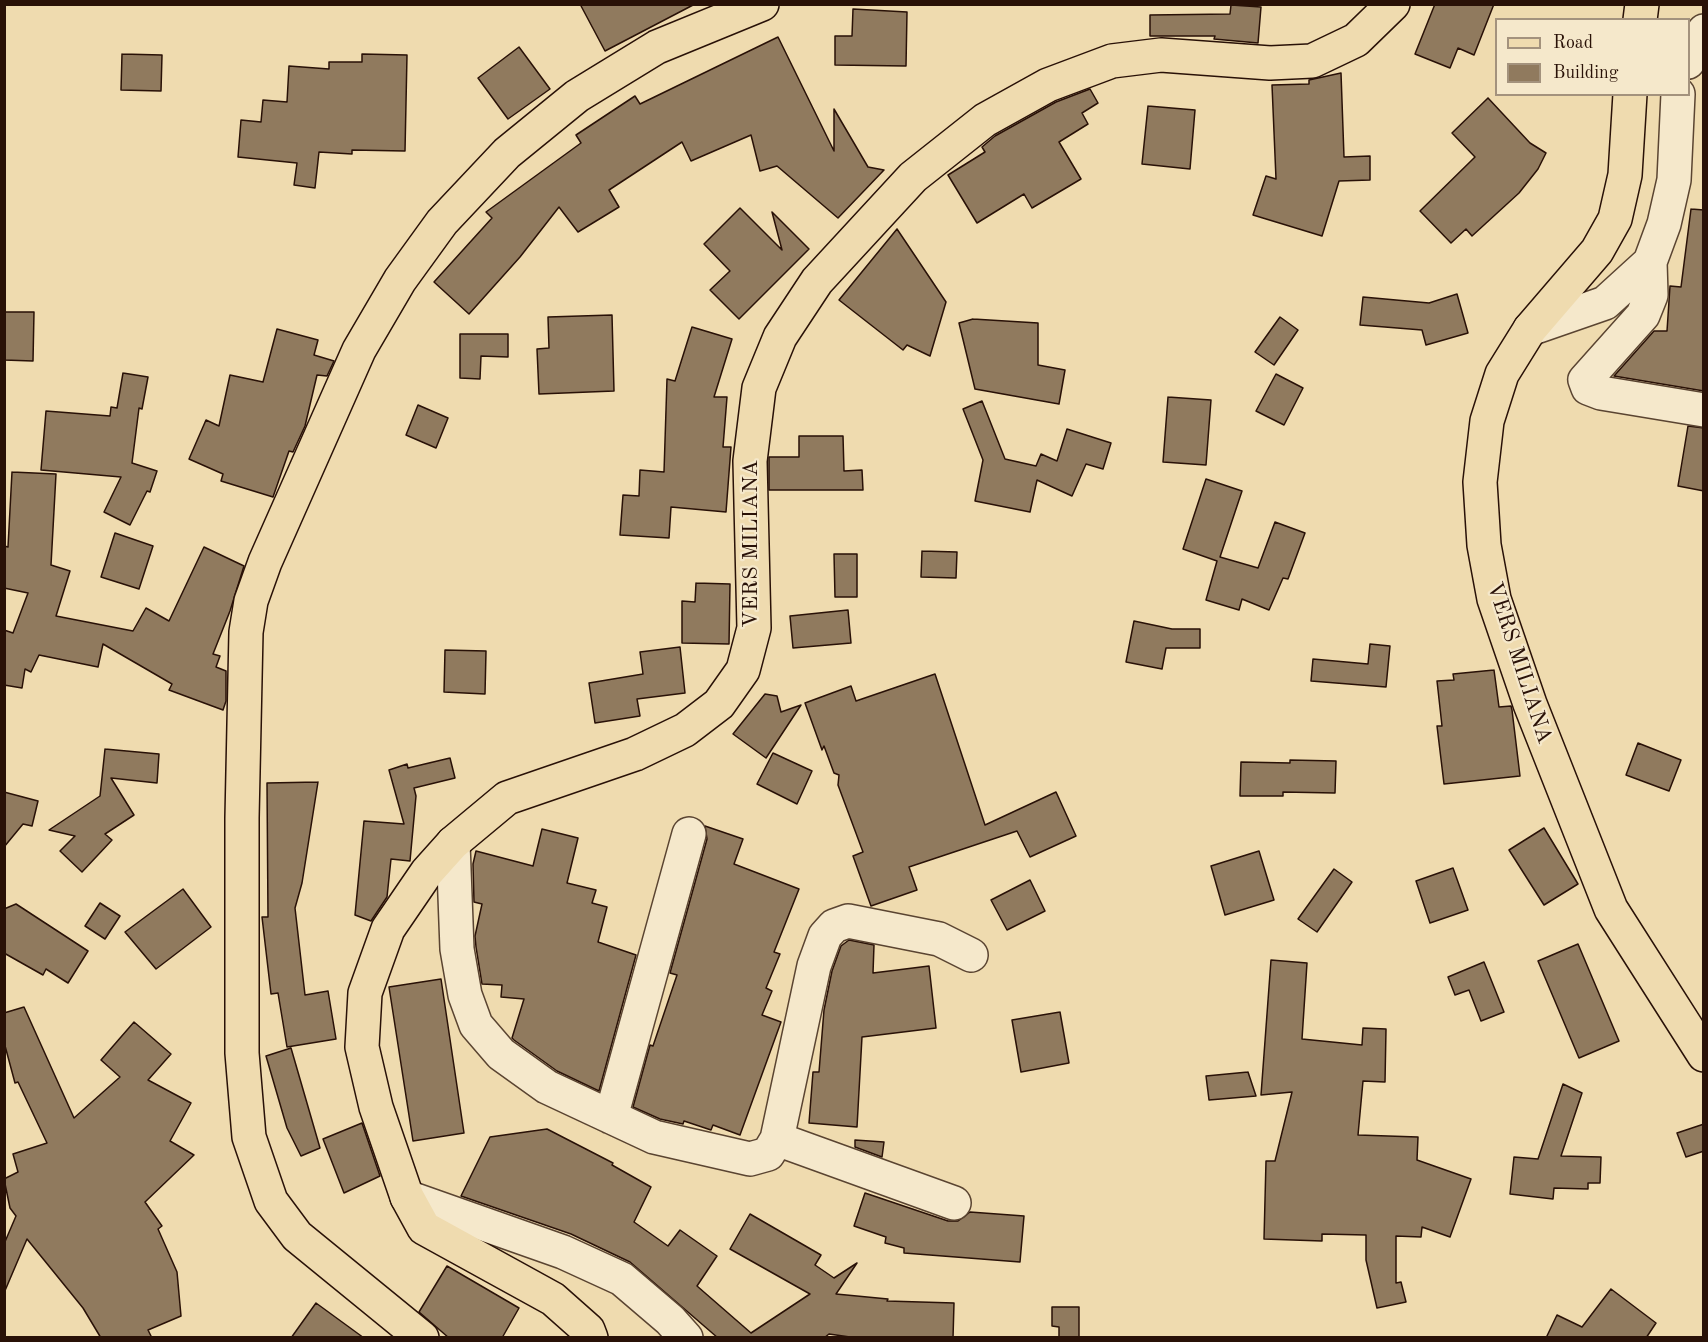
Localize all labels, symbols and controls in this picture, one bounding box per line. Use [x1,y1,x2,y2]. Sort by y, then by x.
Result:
legend [1495,18,1690,96]
text: Road [1553,34,1593,52]
text: Building [1553,64,1618,82]
street label: VERS MILIANA [738,460,764,628]
street label: VERS MILIANA [1480,579,1558,747]

